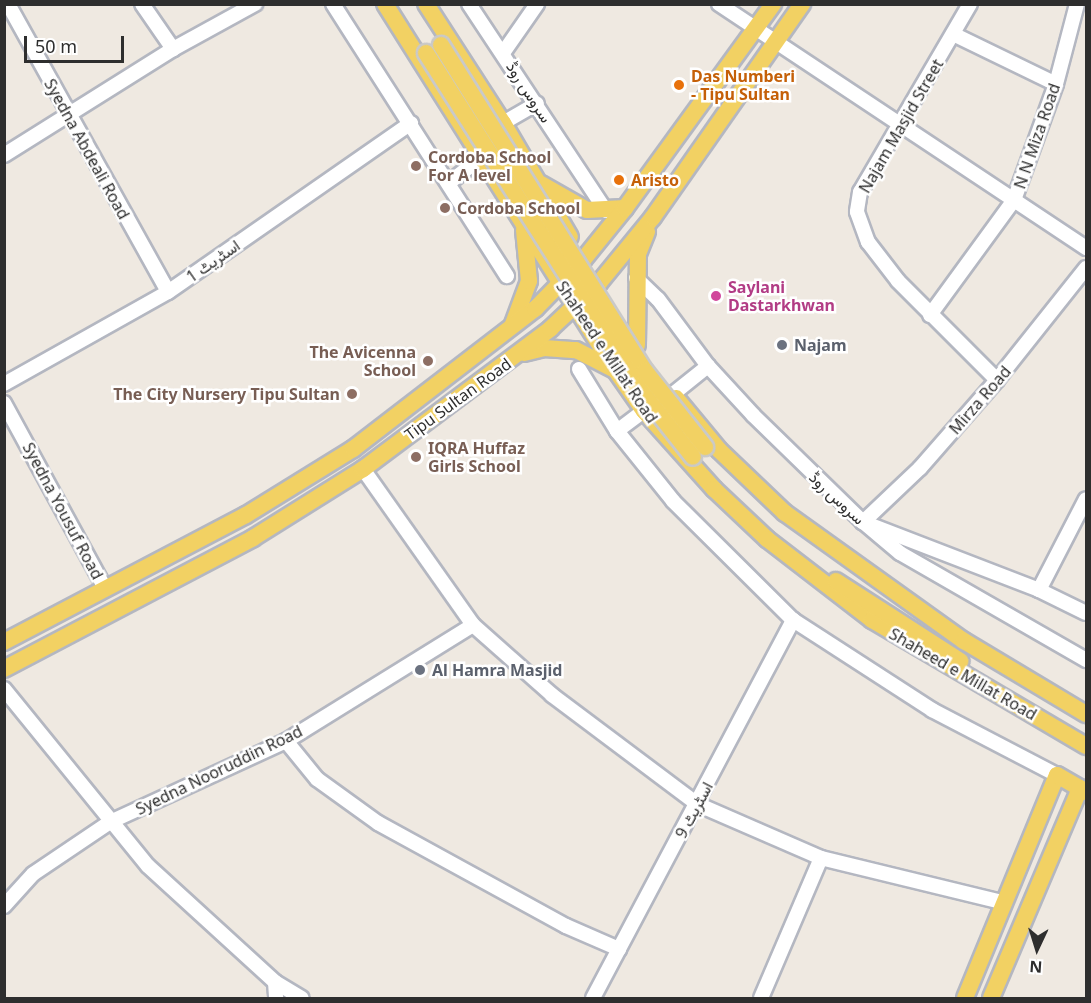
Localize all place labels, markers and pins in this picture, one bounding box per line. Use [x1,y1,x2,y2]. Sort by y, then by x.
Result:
place label: Das Numberi - Tipu Sultan [691,66,795,104]
marker: Das Numberi - Tipu Sultan [672,78,686,92]
place label: Cordoba School For A level [428,147,551,185]
marker: Cordoba School For A level [409,159,423,173]
place label: Aristo [631,170,679,190]
marker: Aristo [612,173,626,187]
place label: Cordoba School [457,198,580,218]
marker: Cordoba School [438,201,452,215]
place label: Saylani Dastarkhwan [728,277,835,315]
marker: Saylani Dastarkhwan [709,289,723,303]
place label: Najam [794,335,847,355]
marker: Najam [775,338,789,352]
place label: The Avicenna School [309,342,416,380]
marker: The Avicenna School [421,354,435,368]
place label: The City Nursery Tipu Sultan [113,384,340,404]
marker: The City Nursery Tipu Sultan [345,387,359,401]
place label: IQRA Huffaz Girls School [428,438,525,476]
marker: IQRA Huffaz Girls School [409,450,423,464]
place label: Al Hamra Masjid [432,660,562,680]
marker: Al Hamra Masjid [413,663,427,677]

